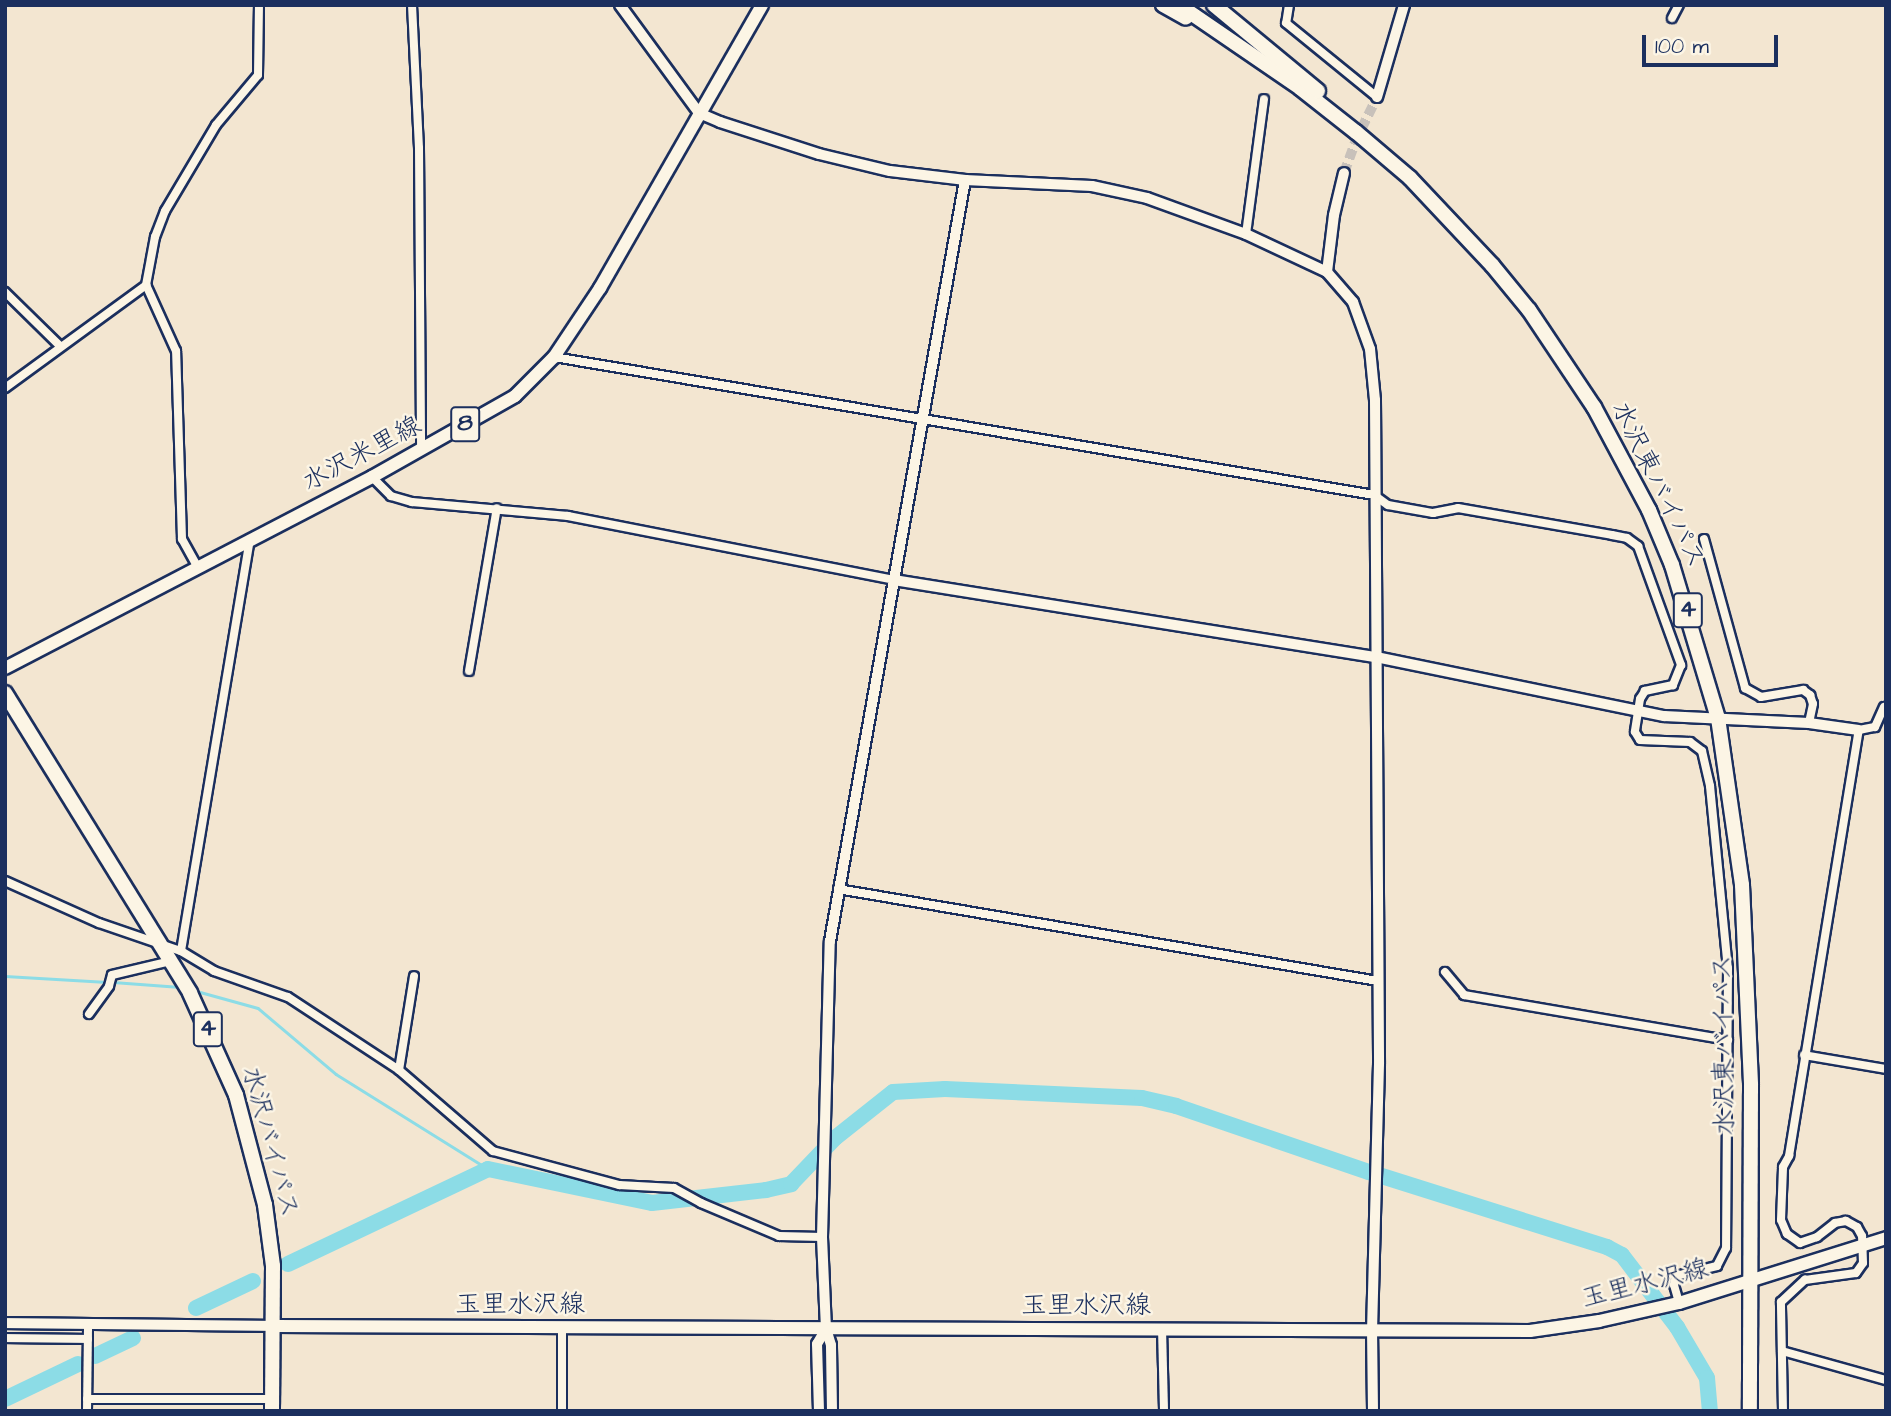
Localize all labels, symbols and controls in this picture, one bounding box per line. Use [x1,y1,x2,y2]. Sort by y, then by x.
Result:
scale bar [1646,21,1783,65]
text: 100 m [1655,32,1709,61]
street label: 水沢東バイパス [1604,396,1712,574]
road number: 8 [449,404,481,444]
street label: 水沢米里線 [297,410,427,498]
road number: 4 [1672,590,1704,630]
street label: 水沢東バイパス [1707,954,1741,1136]
road number: 4 [192,1009,224,1050]
street label: 水沢バイパス [235,1063,305,1221]
street label: 玉里水沢線 [1578,1253,1712,1315]
street label: 玉里水沢線 [455,1289,585,1321]
street label: 玉里水沢線 [1021,1290,1151,1322]

